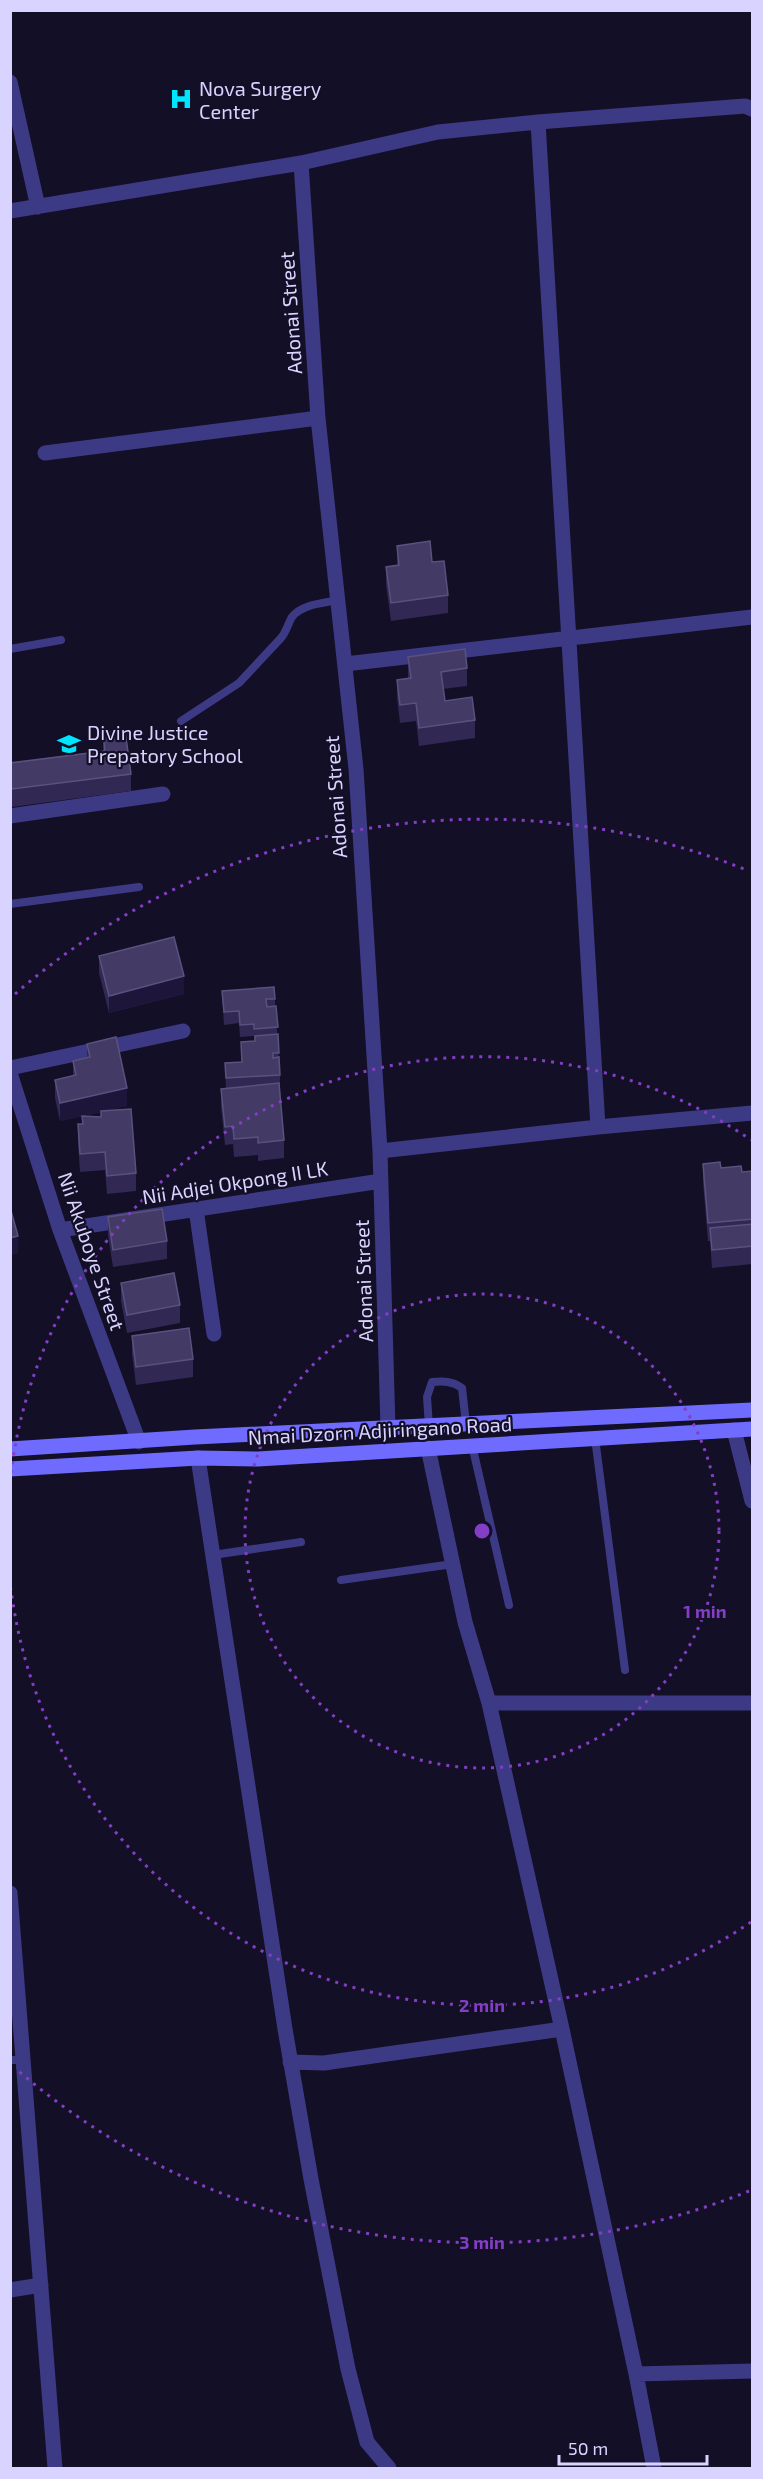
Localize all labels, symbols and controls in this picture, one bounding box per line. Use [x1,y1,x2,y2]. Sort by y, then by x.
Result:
place label: Nova Surgery Center [199,76,322,123]
hospital icon: Nova Surgery Center [168,86,194,112]
street label: Adonai Street [274,251,306,375]
place label: Divine Justice Prepatory School [87,720,243,767]
school or university icon: Divine Justice Prepatory School [56,731,82,757]
street label: Adonai Street [319,735,351,859]
street label: Nii Adjei Okpong II LK [140,1155,330,1209]
street label: Nii Akuboye Street [54,1169,130,1334]
street label: Adonai Street [349,1219,377,1343]
street label: Nmai Dzorn Adjiringano Road [247,1411,513,1449]
centre of rings [472,1521,492,1541]
text: 1 min [683,1600,727,1622]
text: 2 min [459,1994,505,2016]
text: 3 min [459,2231,505,2253]
scale bar [559,2428,708,2466]
text: 50 m [568,2437,608,2459]

